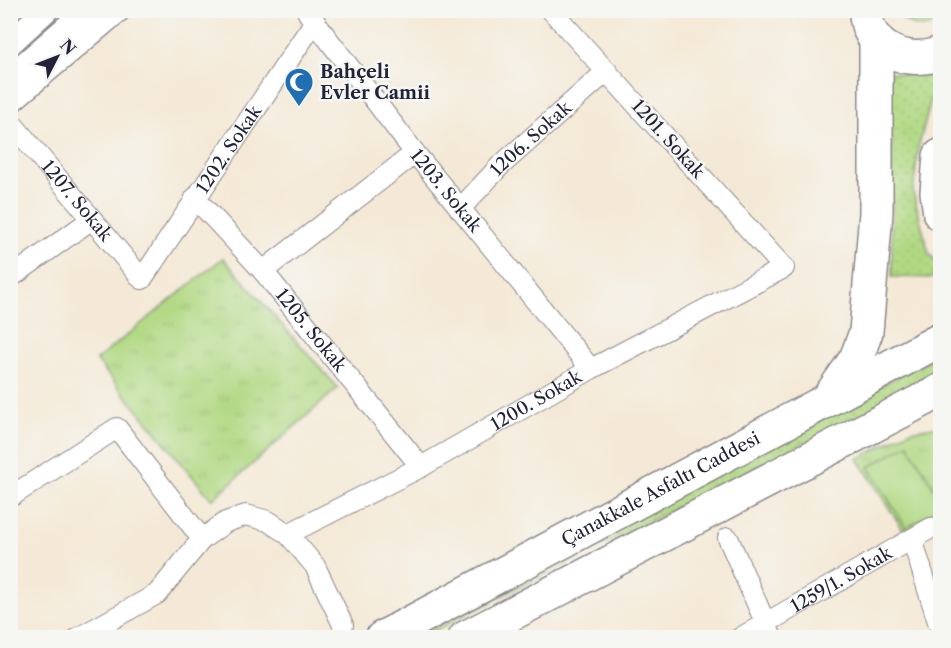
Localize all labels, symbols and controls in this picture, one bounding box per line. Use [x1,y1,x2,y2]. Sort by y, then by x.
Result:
north arrow [27,27,87,87]
text: N [56,35,80,59]
place label: Bahçeli Evler Camii [320,61,430,104]
mosque icon: Bahçeli Evler Camii [283,66,315,108]
street label: 1201. Sokak [627,95,710,184]
street label: 1206. Sokak [486,96,577,180]
street label: 1202. Sokak [192,100,267,197]
street label: 1203. Sokak [406,145,487,238]
street label: 1207. Sokak [37,156,118,247]
street label: 1205. Sokak [271,284,352,378]
street label: 1200. Sokak [487,365,587,435]
street label: Çanakkale Asfaltı Caddesi [558,427,764,551]
street label: 1259/1. Sokak [787,541,897,617]

